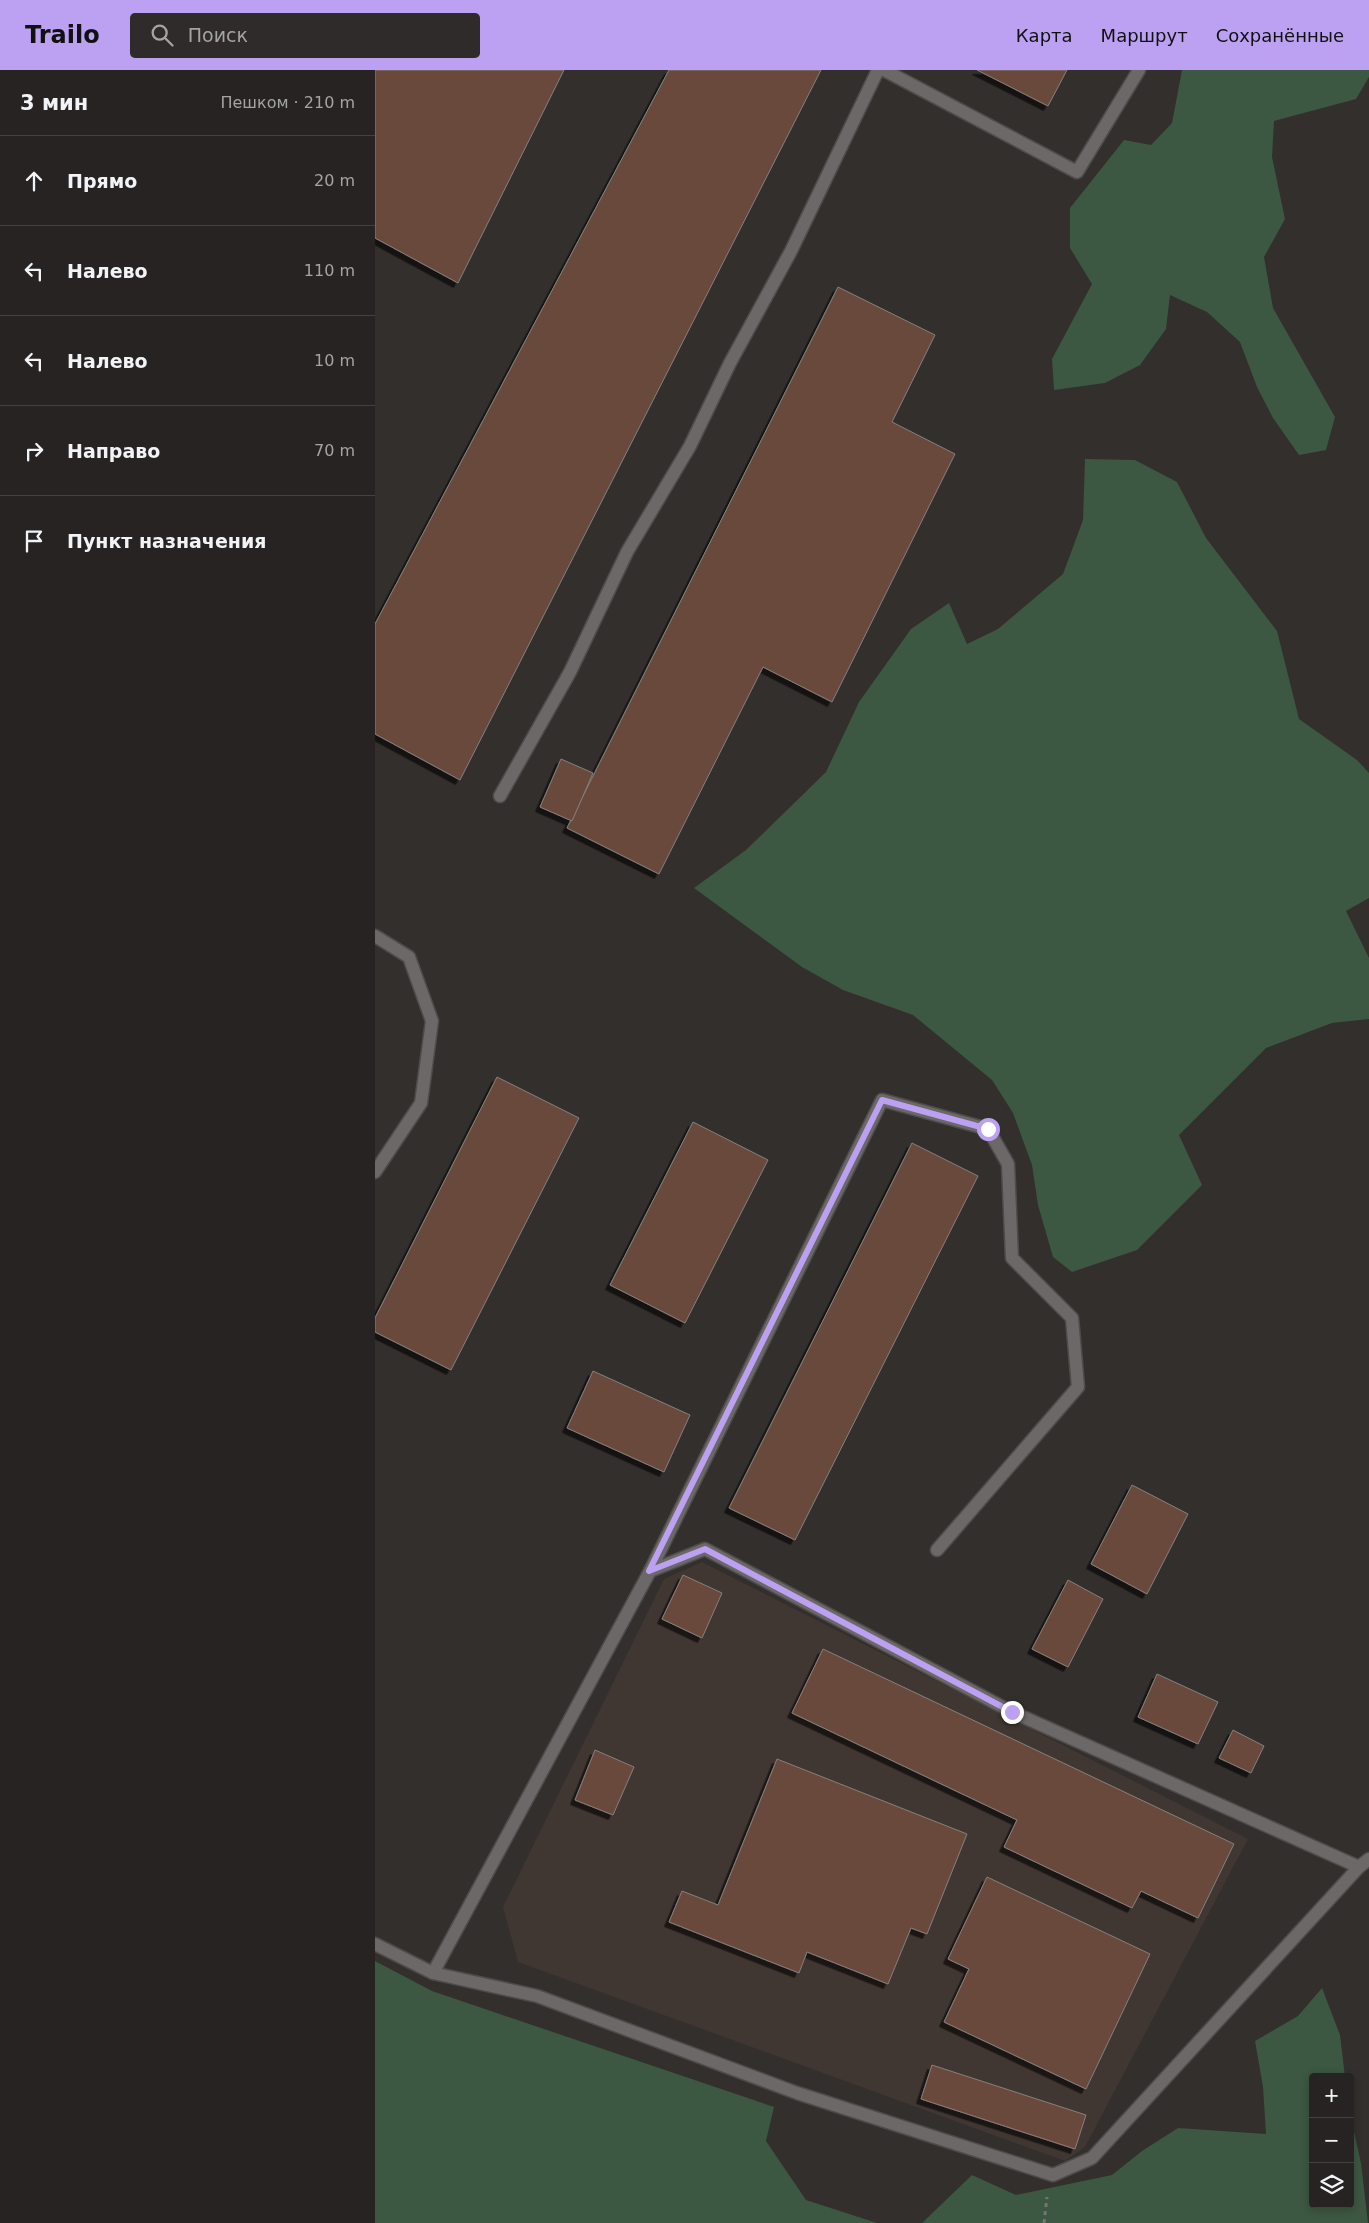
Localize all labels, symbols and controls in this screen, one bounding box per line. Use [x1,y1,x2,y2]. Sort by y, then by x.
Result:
search box [130,13,480,58]
text: Trailo [25,21,100,49]
icon: search [148,21,176,49]
text: Поиск [188,24,248,46]
text: Карта [1016,25,1073,46]
text: Маршрут [1101,25,1188,46]
text: Сохранённые [1216,25,1344,46]
text: 3 мин [20,91,88,115]
text: Пешком · 210 m [220,93,355,112]
icon: ahead [20,167,48,195]
text: Прямо [67,170,137,192]
text: 20 m [314,171,355,190]
icon: left [20,257,48,285]
text: Налево [67,260,148,282]
text: 110 m [304,261,355,280]
icon: left [20,347,48,375]
text: Налево [67,350,148,372]
text: 10 m [314,351,355,370]
icon: right [20,437,48,465]
text: Направо [67,440,160,462]
text: 70 m [314,441,355,460]
icon: arrive [20,527,48,555]
text: Пункт назначения [67,530,266,552]
route start [977,1118,1000,1141]
route end [1001,1701,1024,1724]
map controls [1309,2073,1354,2208]
button: + [1309,2073,1354,2118]
button: − [1309,2118,1354,2163]
button: layers [1309,2163,1354,2208]

